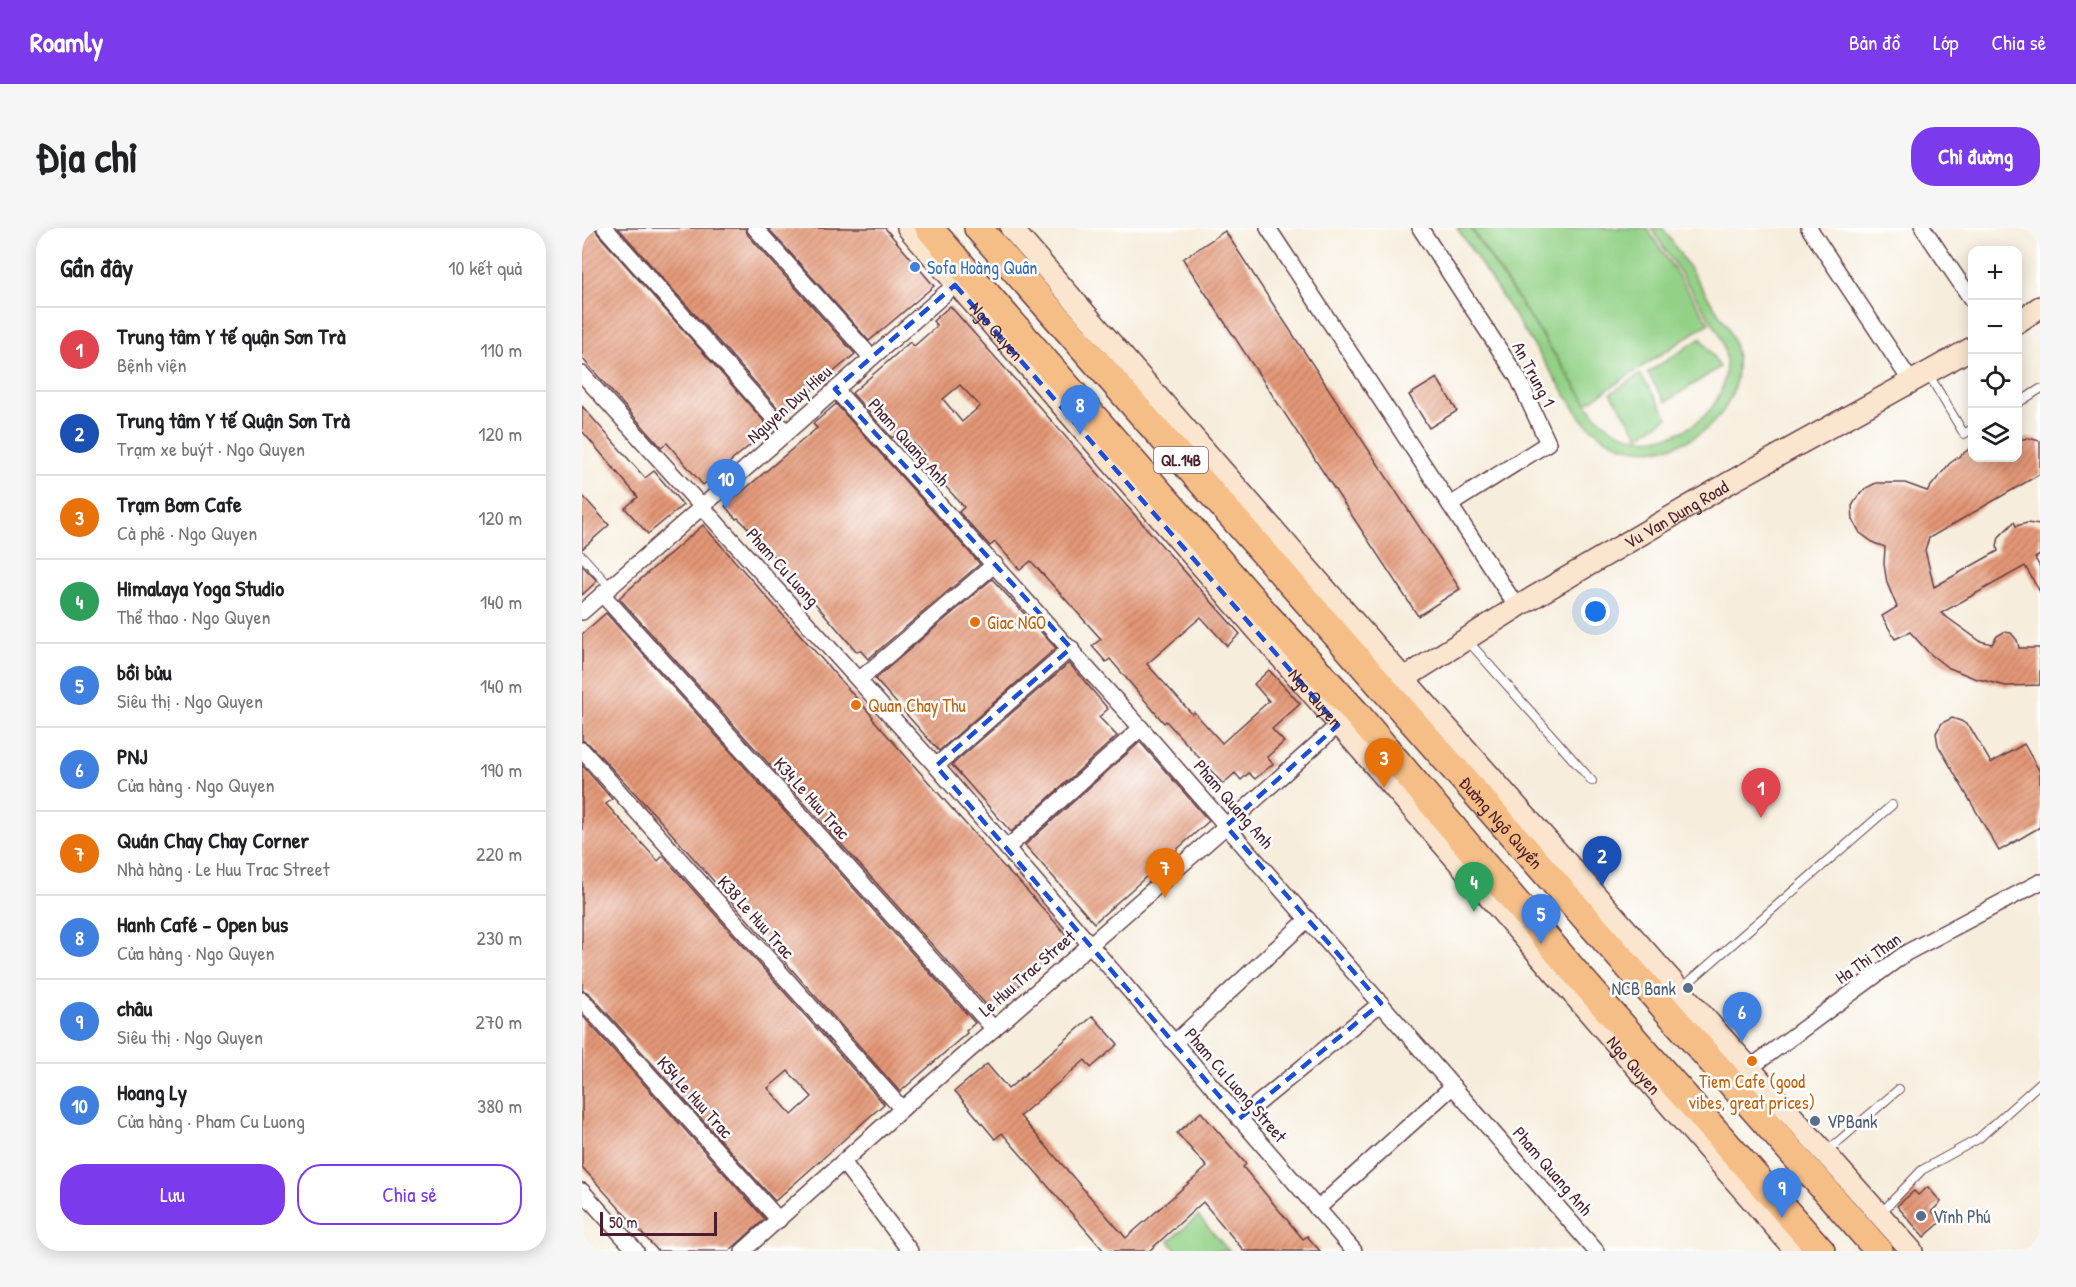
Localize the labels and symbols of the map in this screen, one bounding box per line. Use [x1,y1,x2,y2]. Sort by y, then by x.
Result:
place label: Sofa Hoàng Quân [927,255,1037,280]
marker: Sofa Hoàng Quân [908,260,922,274]
street label: Ngo Quyen [964,296,1030,366]
street label: An Trung 1 [1506,337,1562,411]
street label: Nguyen Duy Hieu [741,359,837,449]
pin: 8 [1060,386,1100,435]
street label: Pham Quang Anh [863,393,956,492]
road number: QL.14B [1154,447,1208,473]
pin: 10 [706,460,746,509]
street label: Vu Van Dung Road [1619,474,1732,554]
street label: Pham Cu Luong [741,522,825,612]
your location [1581,597,1610,626]
place label: Giac NGO [987,610,1046,635]
marker: Giac NGO [968,615,982,629]
street label: Ngo Quyen [1283,663,1348,733]
place label: Quan Chay Thu [868,693,966,718]
marker: Quan Chay Thu [849,698,863,712]
pin: 3 [1364,738,1404,788]
street label: K34 Le Huu Trac [768,751,856,845]
street label: Pham Quang Anh [1188,754,1280,854]
pin: 1 [1742,768,1780,818]
street label: Đường Ngô Quyền [1454,771,1549,874]
pin: 2 [1582,836,1622,886]
pin: 7 [1146,848,1184,898]
pin: 4 [1454,862,1494,912]
street label: K38 Le Huu Trac [712,870,800,964]
pin: 5 [1522,894,1560,944]
street label: Le Huu Trac Street [973,924,1081,1022]
street label: Ha Thi Than [1830,926,1906,990]
place label: NCB Bank [1612,976,1677,1001]
marker: NCB Bank [1681,981,1695,995]
pin: 6 [1722,992,1762,1042]
street label: Pham Cu Luong Street [1179,1022,1293,1148]
street label: Ngo Quyen [1602,1030,1667,1100]
street label: K54 Le Huu Trac [651,1051,739,1143]
marker: Tiem Cafe (good vibes, great prices) [1745,1054,1759,1068]
place label: Tiem Cafe (good vibes, great prices) [1689,1069,1815,1115]
place label: VPBank [1827,1109,1878,1134]
marker: VPBank [1808,1114,1822,1128]
street label: Pham Quang Anh [1507,1121,1599,1221]
pin: 9 [1762,1168,1802,1218]
place label: Vĩnh Phú [1933,1204,1990,1229]
scale bar [600,1209,717,1236]
marker: Vĩnh Phú [1914,1209,1928,1223]

